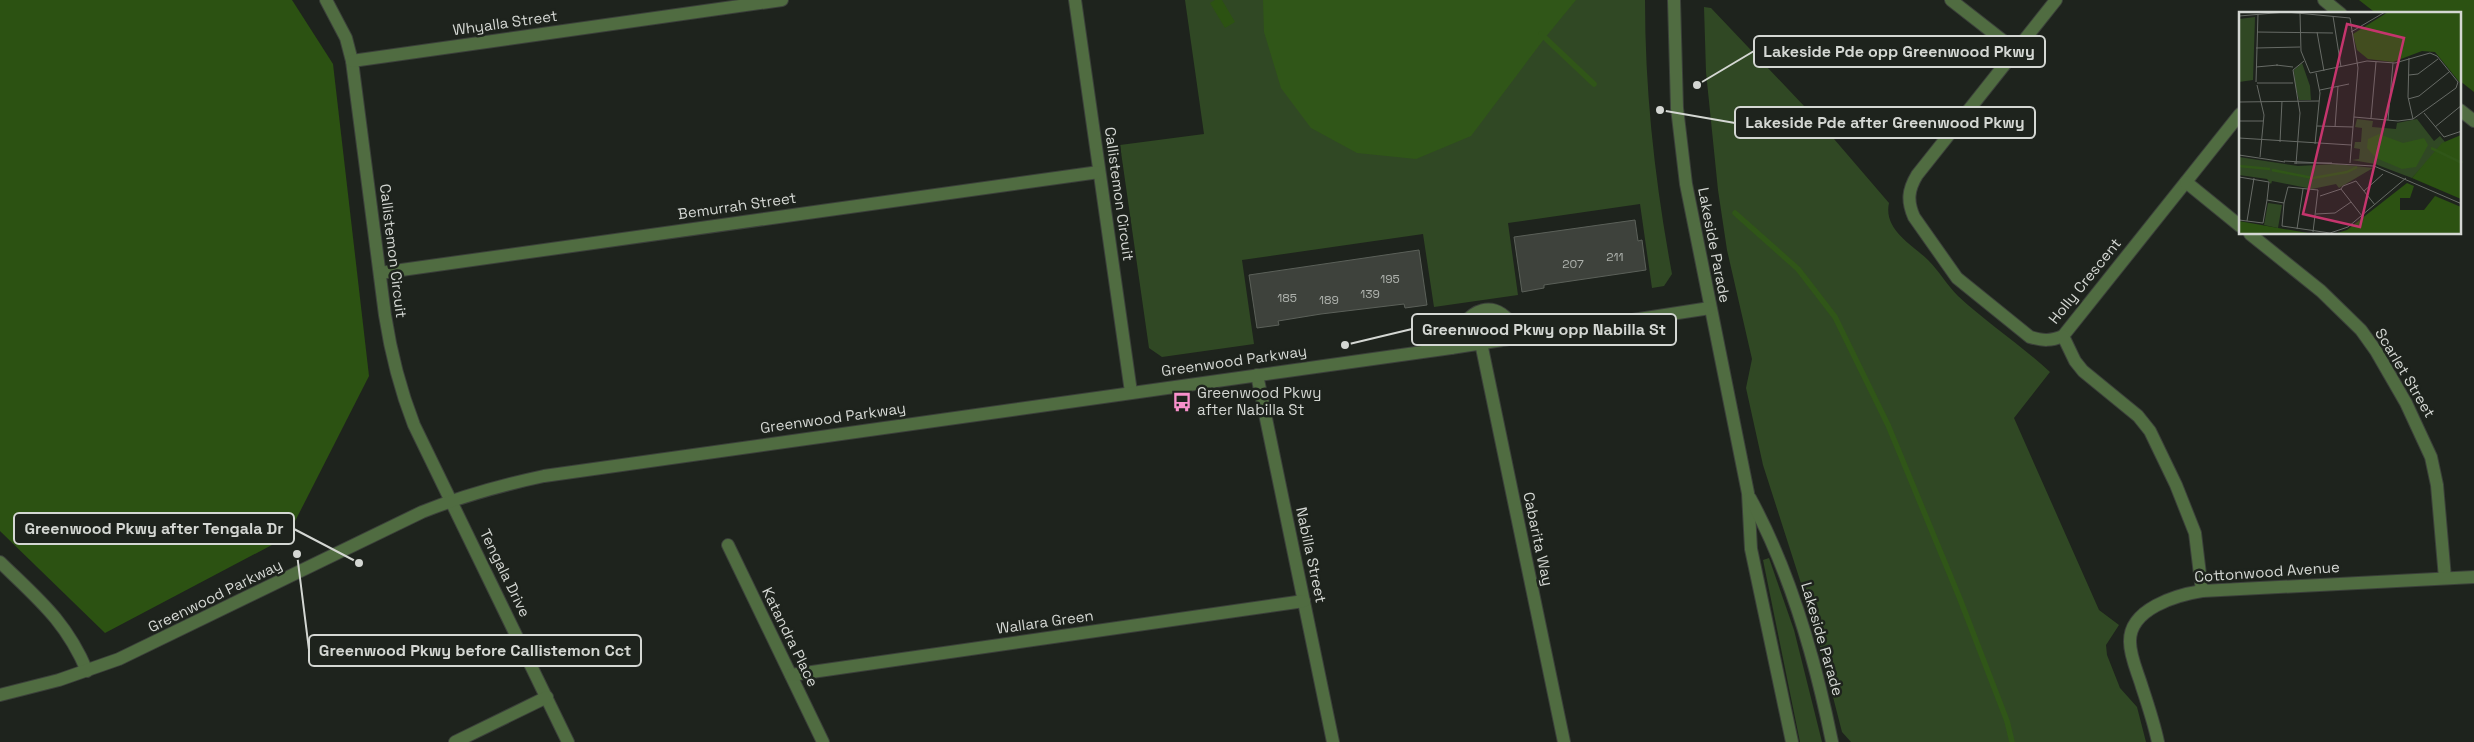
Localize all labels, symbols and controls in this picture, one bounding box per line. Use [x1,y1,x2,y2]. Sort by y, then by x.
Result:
street label: Whyalla Street [451,6,559,39]
inset map [2239,12,2462,235]
callout: Lakeside Pde opp Greenwood Pkwy [1754,36,2045,67]
text: Lakeside Pde opp Greenwood Pkwy [1763,41,2035,62]
callout: Lakeside Pde after Greenwood Pkwy [1735,107,2035,138]
text: Lakeside Pde after Greenwood Pkwy [1745,112,2025,133]
street label: Callistemon Circuit [1101,126,1138,262]
street label: Callistemon Circuit [376,183,411,319]
street label: Lakeside Parade [1694,186,1735,304]
street label: Bemurrah Street [677,188,797,223]
street label: Holly Crescent [2044,234,2125,327]
house number: 211 [1606,249,1624,265]
house number: 207 [1562,256,1584,272]
house number: 195 [1380,271,1400,287]
house number: 139 [1360,286,1380,302]
house number: 185 [1277,290,1297,306]
house number: 189 [1319,292,1339,308]
callout: Greenwood Pkwy opp Nabilla St [1412,314,1676,345]
text: Greenwood Pkwy opp Nabilla St [1422,319,1666,340]
street label: Scarlet Street [2371,324,2440,421]
street label: Greenwood Parkway [1160,341,1308,380]
place label: Greenwood Pkwy after Nabilla St [1197,383,1321,419]
bus stop icon: Greenwood Pkwy after Nabilla St [1171,391,1193,413]
street label: Greenwood Parkway [759,398,907,437]
street label: Cabarita Way [1519,490,1558,588]
street label: Nabilla Street [1292,505,1331,605]
callout: Greenwood Pkwy after Tengala Dr [14,513,294,544]
text: Greenwood Pkwy after Tengala Dr [24,518,284,539]
street label: Tengala Drive [476,526,535,620]
street label: Greenwood Parkway [145,555,285,636]
street label: Cottonwood Avenue [2194,557,2340,586]
street label: Lakeside Parade [1797,580,1848,698]
street label: Katandra Place [758,584,823,690]
street label: Wallara Green [995,605,1095,638]
callout: Greenwood Pkwy before Callistemon Cct [309,635,641,666]
text: Greenwood Pkwy before Callistemon Cct [319,640,631,661]

